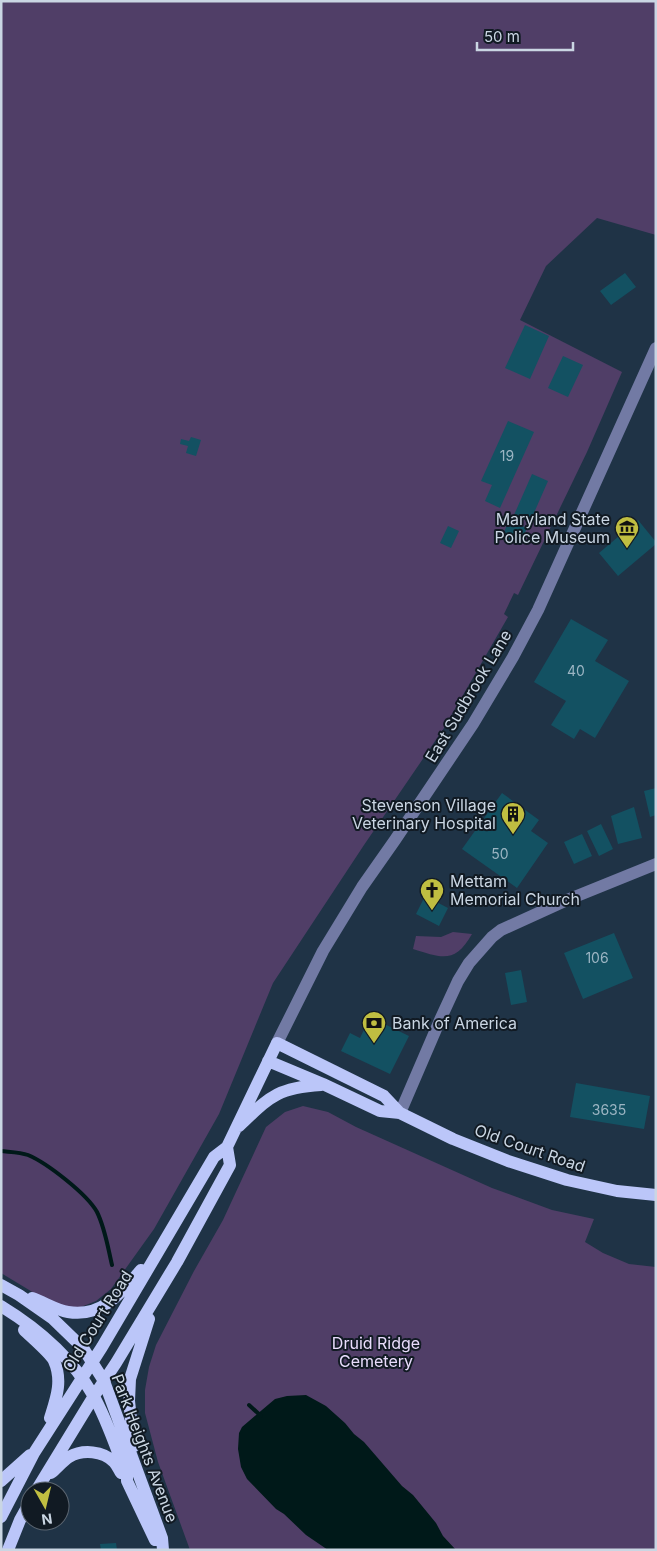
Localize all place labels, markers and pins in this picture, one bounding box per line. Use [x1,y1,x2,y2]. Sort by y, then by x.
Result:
place label: Maryland State Police Museum [494,509,610,547]
museum icon: Maryland State Police Museum [614,515,640,549]
place label: Stevenson Village Veterinary Hospital [352,795,496,833]
building icon: Stevenson Village Veterinary Hospital [500,801,526,835]
place label: Mettam Memorial Church [450,871,580,909]
church icon: Mettam Memorial Church [419,877,445,911]
bank icon: Bank of America [361,1010,387,1044]
place label: Bank of America [392,1013,517,1033]

